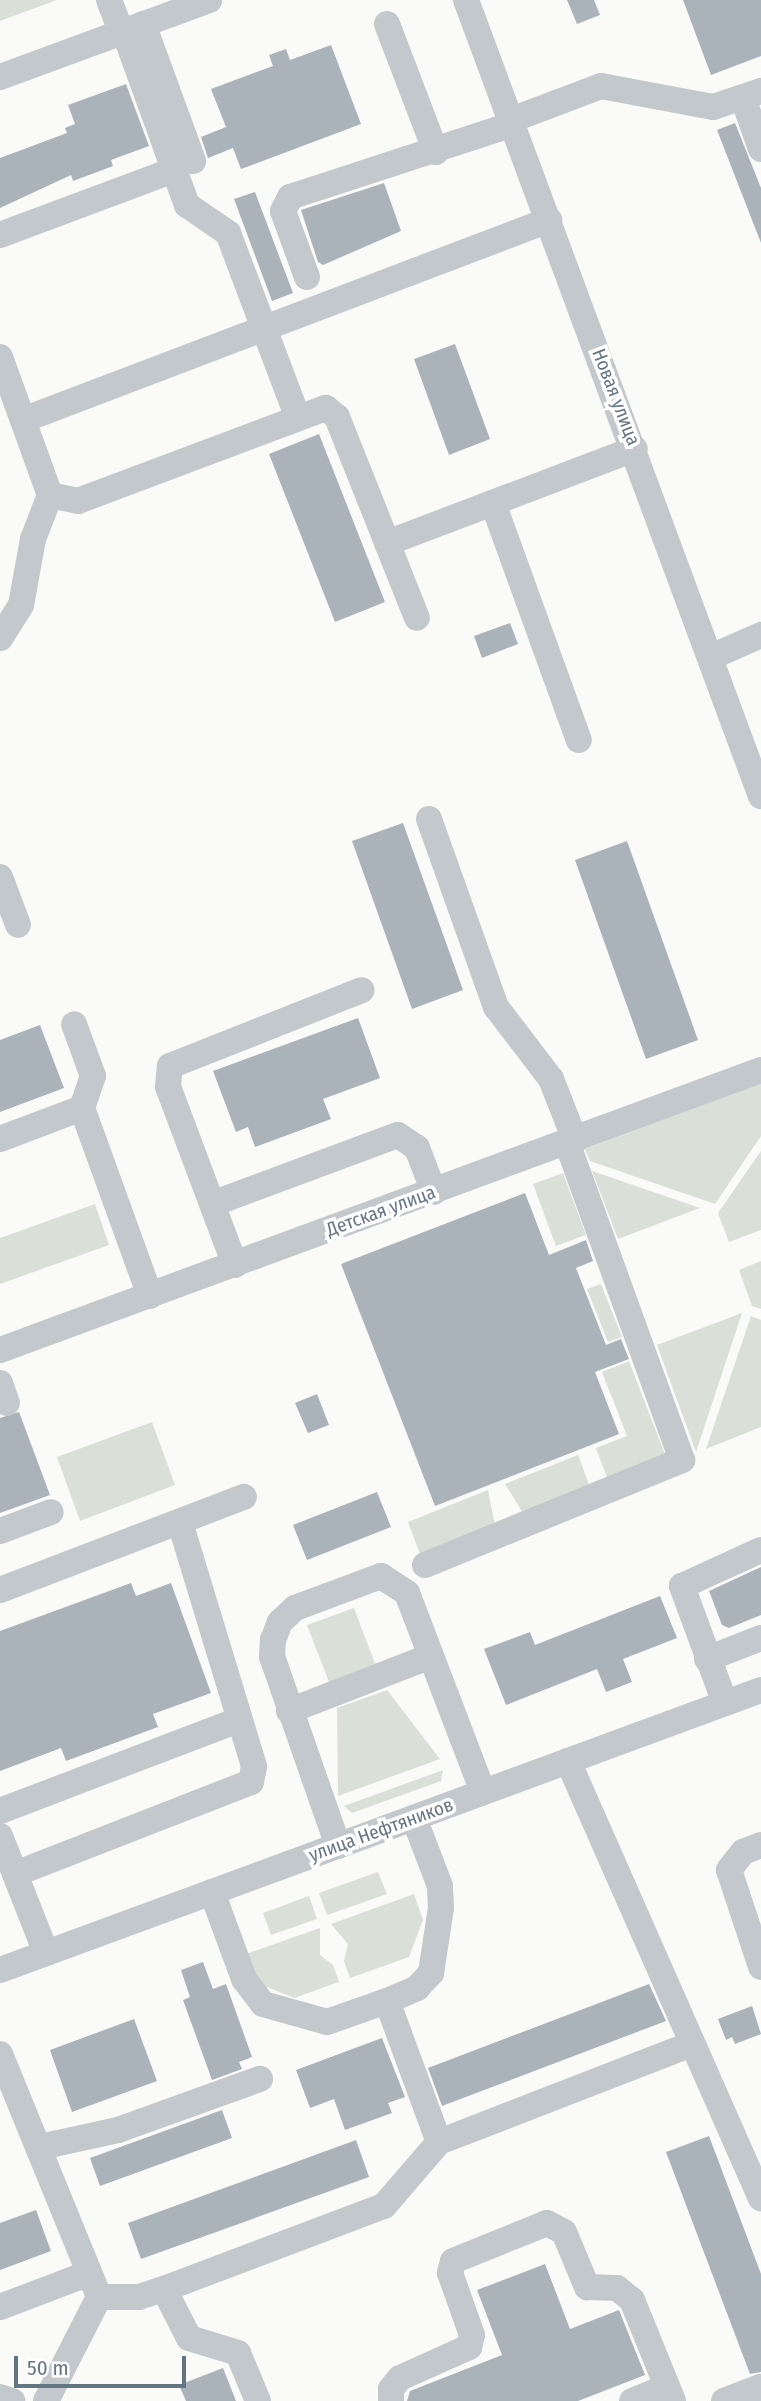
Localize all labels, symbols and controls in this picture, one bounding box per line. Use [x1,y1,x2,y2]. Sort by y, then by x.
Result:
street label: Новая улица [587,345,645,449]
street label: Детская улица [323,1181,439,1241]
street label: улица Нефтяников [306,1793,456,1867]
scale bar [18,2342,189,2386]
text: 50 m [27,2355,69,2381]

